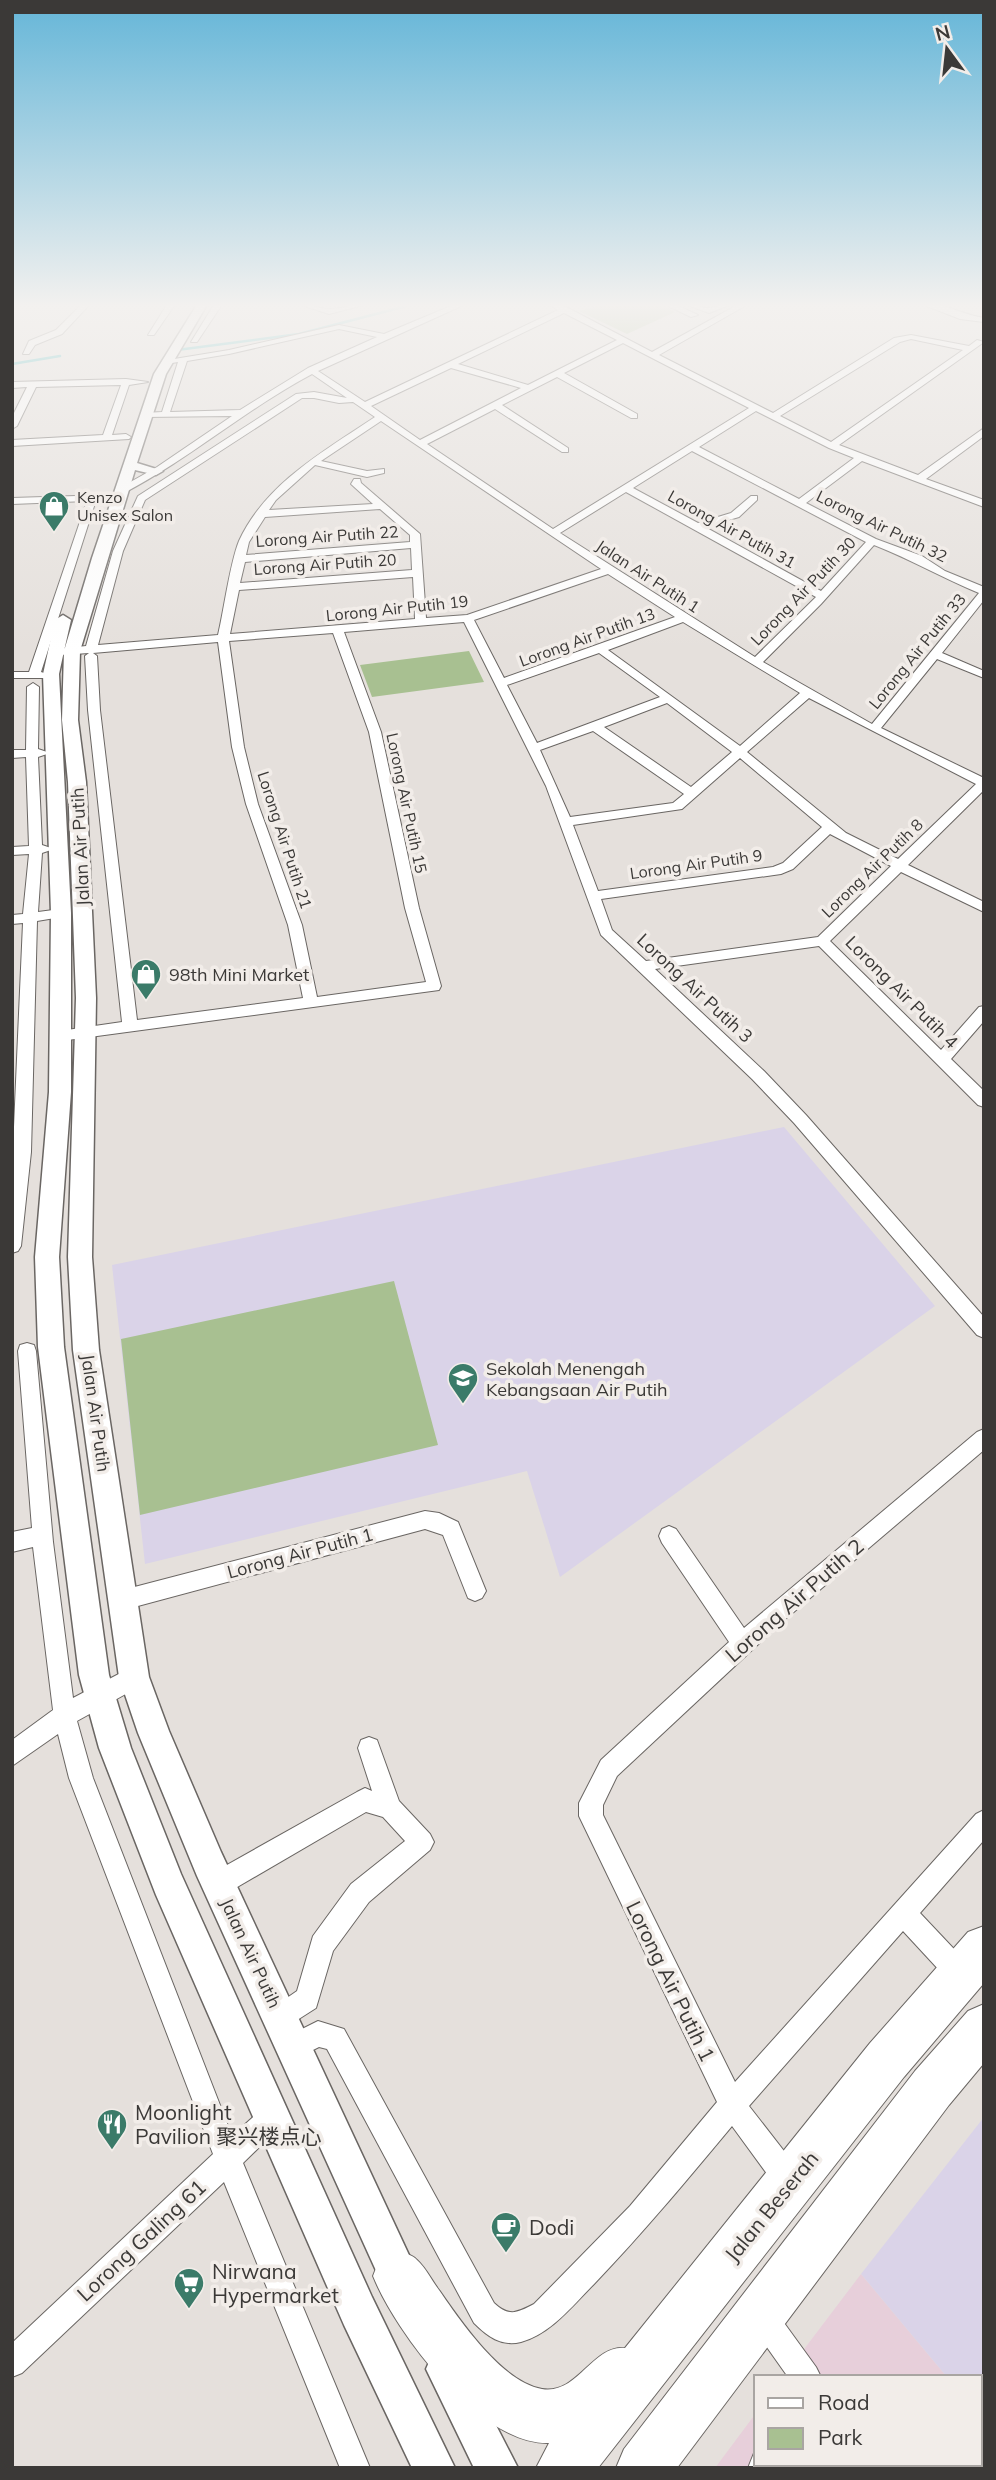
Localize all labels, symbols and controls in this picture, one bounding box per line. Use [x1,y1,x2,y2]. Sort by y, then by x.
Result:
north arrow [912,14,982,84]
text: N [933,19,953,46]
street label: Lorong Air Putih 31 [665,486,799,572]
street label: Lorong Air Putih 32 [813,486,951,566]
place label: Kenzo Unisex Salon [77,487,173,525]
shop icon: Kenzo Unisex Salon [37,489,71,533]
street label: Lorong Air Putih 22 [255,521,399,551]
street label: Lorong Air Putih 30 [746,533,860,649]
street label: Jalan Air Putih 1 [592,535,704,617]
street label: Lorong Air Putih 20 [253,549,397,579]
street label: Lorong Air Putih 33 [864,589,970,713]
street label: Lorong Air Putih 19 [325,591,469,625]
street label: Lorong Air Putih 13 [516,603,658,671]
street label: Lorong Air Putih 15 [382,731,432,875]
street label: Lorong Air Putih 21 [253,769,317,911]
street label: Jalan Air Putih [65,787,95,907]
street label: Lorong Air Putih 8 [817,814,927,922]
street label: Lorong Air Putih 9 [629,845,763,883]
street label: Lorong Air Putih 3 [632,928,758,1048]
street label: Lorong Air Putih 4 [841,931,963,1053]
shop icon: 98th Mini Market [129,957,163,1001]
place label: 98th Mini Market [169,963,309,986]
street label: Jalan Air Putih [76,1353,116,1473]
place label: Sekolah Menengah Kebangsaan Air Putih [486,1357,668,1401]
school or university icon: Sekolah Menengah Kebangsaan Air Putih [446,1361,480,1405]
street label: Lorong Air Putih 1 [224,1522,376,1584]
street label: Lorong Air Putih 2 [719,1533,869,1667]
street label: Jalan Air Putih [215,1894,287,2012]
street label: Lorong Air Putih 1 [621,1897,721,2065]
place label: Moonlight Pavilion 聚兴楼点心 [135,2099,322,2149]
restaurant icon: Moonlight Pavilion 聚兴楼点心 [95,2107,129,2151]
street label: Jalan Beserah [718,2145,824,2267]
street label: Lorong Galing 61 [71,2174,211,2306]
cafe icon: Dodi [489,2210,523,2254]
place label: Dodi [529,2214,574,2240]
place label: Nirwana Hypermarket [212,2258,339,2308]
supermarket icon: Nirwana Hypermarket [172,2266,206,2310]
legend [754,2375,982,2466]
text: Road [818,2389,869,2415]
text: Park [818,2424,862,2450]

